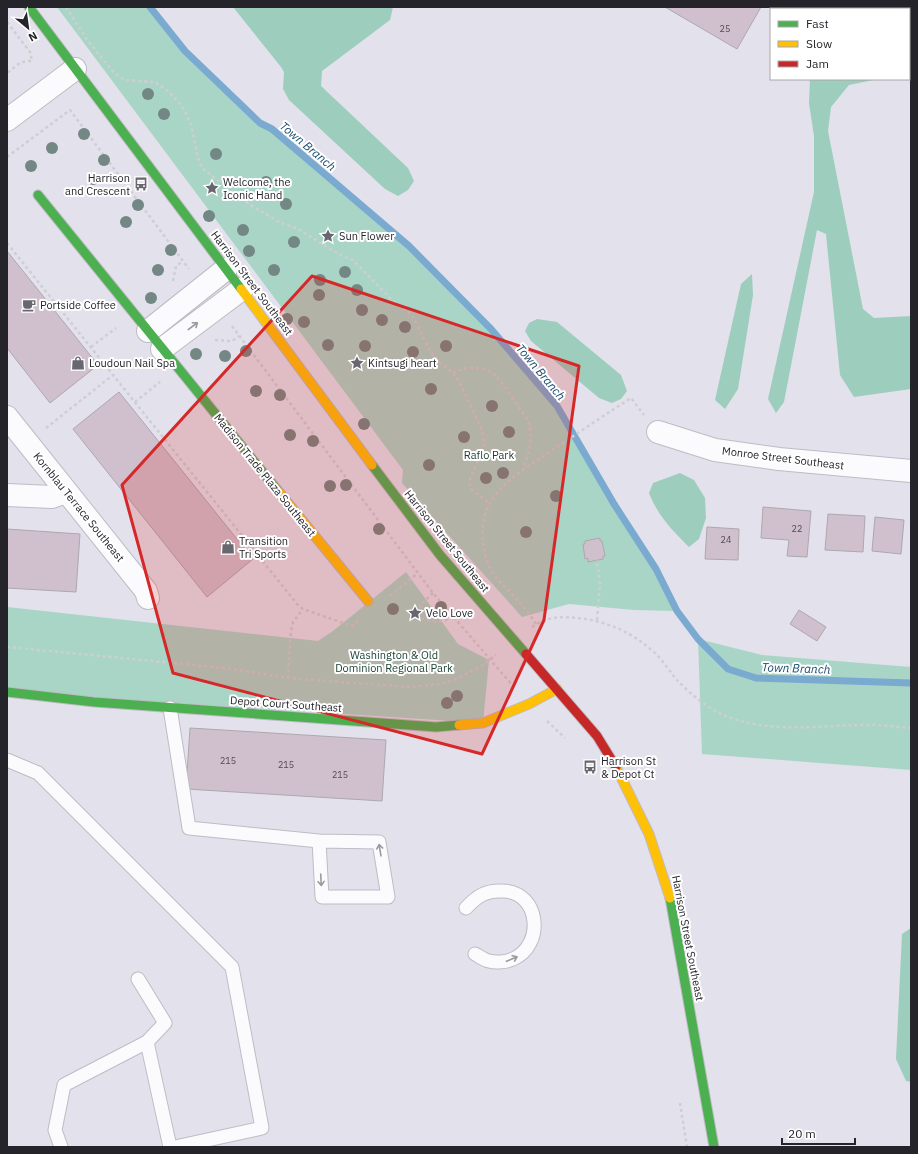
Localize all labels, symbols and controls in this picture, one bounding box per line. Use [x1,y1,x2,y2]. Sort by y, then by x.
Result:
north arrow [8,8,48,48]
legend [770,8,910,80]
text: Fast [806,16,829,31]
house number: 25 [720,23,730,34]
text: N [26,29,40,45]
text: Slow [806,36,832,51]
text: Jam [806,56,829,71]
water label: Town Branch [277,118,339,174]
place label: Harrison and Crescent [65,171,130,198]
place label: Welcome, the Iconic Hand [223,175,290,202]
bus stop icon: Harrison and Crescent [133,176,149,192]
place icon: Welcome, the Iconic Hand [204,180,220,196]
street label: Harrison Street Southeast [208,228,296,338]
place icon: Sun Flower [320,228,336,244]
place label: Sun Flower [339,229,394,243]
cafe icon: Portside Coffee [21,297,37,313]
place label: Portside Coffee [40,298,116,312]
one-way arrow [187,321,198,330]
water label: Town Branch [513,341,569,403]
shop icon: Loudoun Nail Spa [70,355,86,371]
place icon: Kintsugi heart [349,355,365,371]
place label: Loudoun Nail Spa [89,356,175,370]
place label: Kintsugi heart [368,356,437,370]
street label: Madison Trade Plaza Southeast [211,411,319,539]
street label: Monroe Street Southeast [721,444,845,472]
park label: Raflo Park [464,448,514,462]
street label: Kornblau Terrace Southeast [31,449,128,565]
street label: Harrison Street Southeast [401,487,493,595]
house number: 22 [792,523,802,534]
place label: Transition Tri Sports [239,534,288,561]
house number: 24 [721,534,731,545]
shop icon: Transition Tri Sports [220,539,236,555]
place icon: Velo Love [407,605,423,621]
place label: Velo Love [426,606,473,620]
park label: Washington & Old Dominion Regional Park [335,648,453,675]
water label: Town Branch [761,659,831,677]
street label: Depot Court Southeast [230,693,343,715]
place label: Harrison St & Depot Ct [601,754,656,781]
house number: 215 [220,755,236,766]
house number: 215 [278,759,294,770]
bus stop icon: Harrison St & Depot Ct [582,759,598,775]
house number: 215 [332,769,348,780]
one-way arrow [376,844,384,857]
one-way arrow [317,873,324,886]
street label: Harrison Street Southeast [669,874,707,1002]
one-way arrow [505,955,517,962]
scale bar [782,1120,855,1146]
text: 20 m [788,1126,816,1141]

